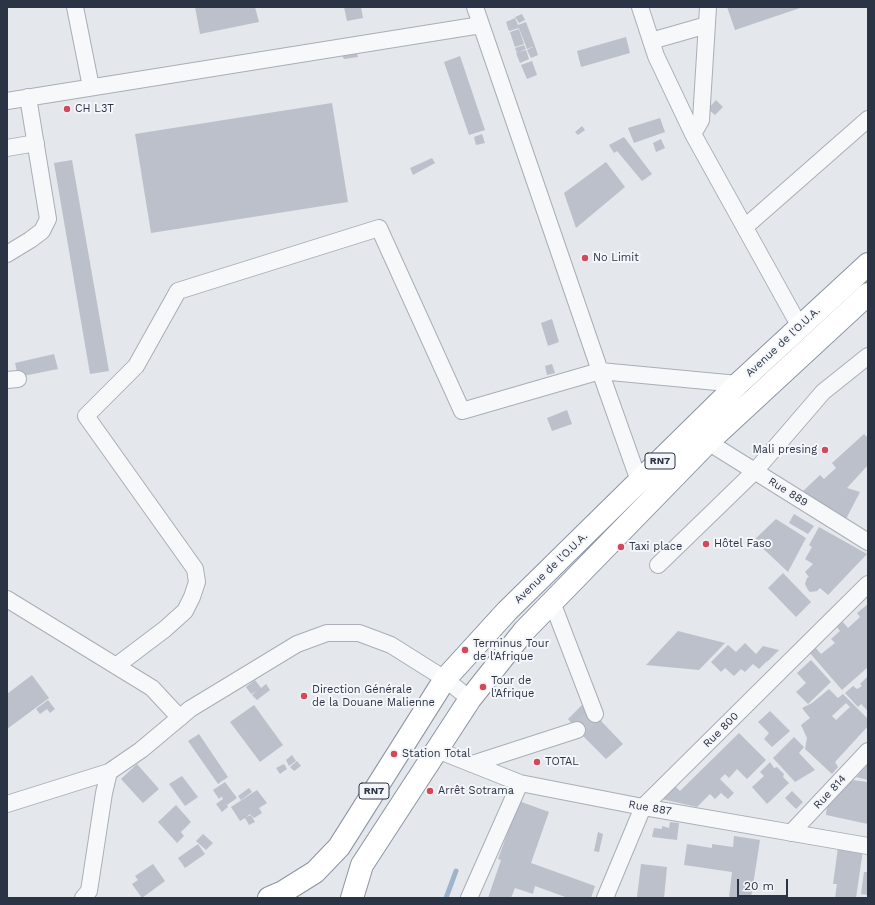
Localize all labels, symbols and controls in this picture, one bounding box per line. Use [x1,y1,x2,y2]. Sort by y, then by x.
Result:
place label: CH L3T [75,102,114,116]
marker: CH L3T [62,104,72,114]
place label: No Limit [593,251,639,265]
marker: No Limit [580,253,590,263]
street label: Avenue de l'O.U.A. [743,304,823,380]
place label: Mali presing [752,443,817,457]
marker: Mali presing [820,445,830,455]
road number: RN7 [645,453,675,469]
street label: Rue 889 [766,475,810,509]
street label: Avenue de l'O.U.A. [512,530,590,606]
place label: Hôtel Faso [714,537,771,551]
marker: Hôtel Faso [701,539,711,549]
place label: Taxi place [629,540,682,554]
marker: Taxi place [616,542,626,552]
place label: Terminus Tour de l'Afrique [473,637,549,663]
marker: Terminus Tour de l'Afrique [460,645,470,655]
place label: Tour de l'Afrique [491,674,534,700]
marker: Tour de l'Afrique [478,682,488,692]
place label: Direction Générale de la Douane Malienne [312,683,435,709]
marker: Direction Générale de la Douane Malienne [299,691,309,701]
street label: Rue 800 [701,710,741,750]
place label: Station Total [402,747,470,761]
marker: Station Total [389,749,399,759]
place label: TOTAL [545,755,579,769]
marker: TOTAL [532,757,542,767]
street label: Rue 814 [811,772,849,812]
road number: RN7 [359,783,389,799]
place label: Arrêt Sotrama [438,784,514,798]
marker: Arrêt Sotrama [425,786,435,796]
street label: Rue 887 [628,798,672,818]
scale bar [739,871,790,897]
text: 20 m [744,879,774,893]

